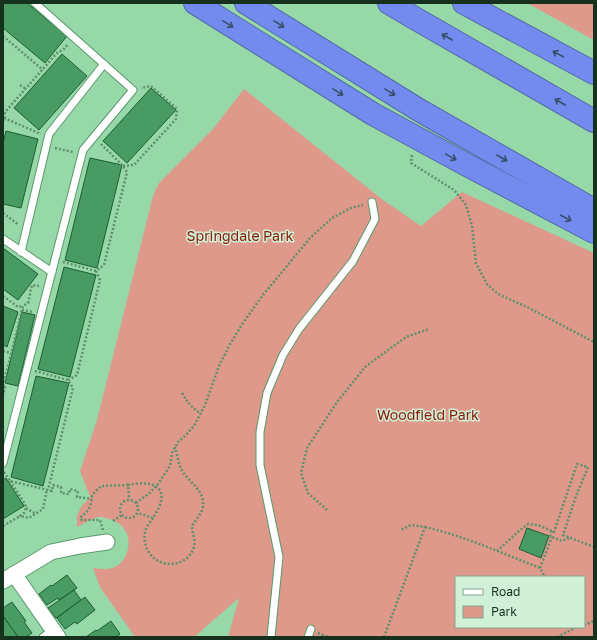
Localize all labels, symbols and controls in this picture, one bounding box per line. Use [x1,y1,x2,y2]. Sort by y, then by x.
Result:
one-way arrow [222,20,234,28]
one-way arrow [273,20,285,28]
one-way arrow [441,33,453,41]
one-way arrow [552,50,564,58]
one-way arrow [384,88,395,96]
one-way arrow [332,89,344,97]
one-way arrow [554,97,566,105]
one-way arrow [445,154,457,161]
one-way arrow [496,154,508,162]
one-way arrow [560,215,572,222]
park label: Springdale Park [187,227,293,244]
park label: Woodfield Park [377,406,479,423]
legend [455,576,585,628]
text: Road [491,584,520,599]
text: Park [491,604,517,619]

